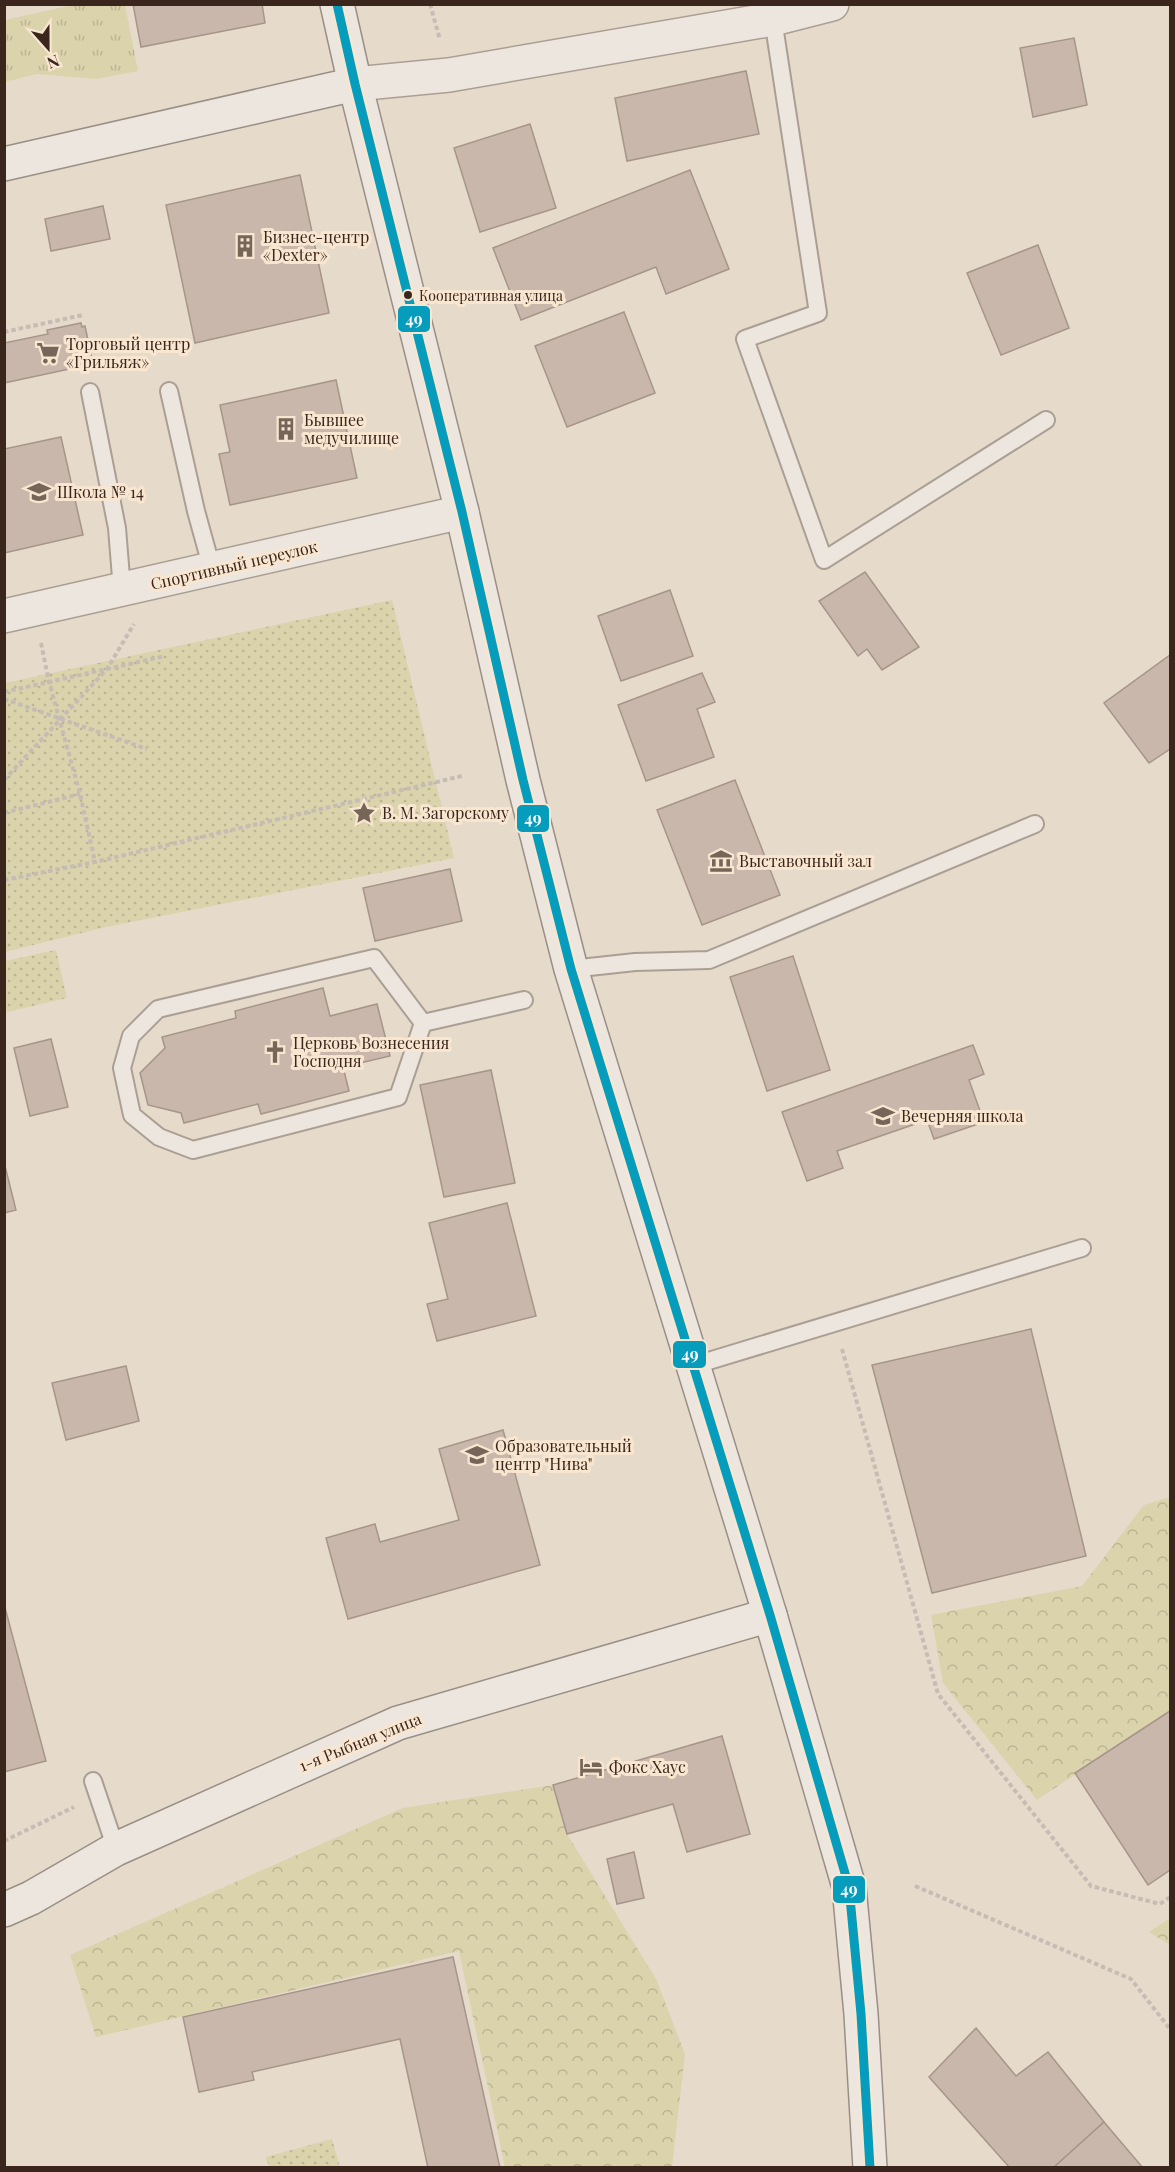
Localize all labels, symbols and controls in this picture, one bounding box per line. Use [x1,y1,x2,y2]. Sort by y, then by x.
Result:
north arrow [18,18,78,78]
text: N [44,51,63,75]
place label: Бизнес-центр «Dexter» [263,226,369,265]
building icon: Бизнес-центр «Dexter» [232,233,258,259]
place label: Кооперативная улица [419,286,563,305]
marker: Кооперативная улица [402,289,414,301]
line badge: 49 [397,305,431,333]
text: 49 [405,308,423,329]
place label: Торговый центр «Грильяж» [66,333,190,372]
supermarket icon: Торговый центр «Грильяж» [35,340,61,366]
place label: Бывшее медучилище [304,409,399,448]
building icon: Бывшее медучилище [273,416,299,442]
school or university icon: Школа № 14 [26,479,52,505]
place label: Школа № 14 [57,481,144,502]
street label: Спортивный переулок [148,535,319,594]
place icon: В. М. Загорскому [351,800,377,826]
place label: В. М. Загорскому [382,802,509,823]
line badge: 49 [516,804,550,833]
text: 49 [524,807,542,828]
museum icon: Выставочный зал [708,848,734,874]
place label: Выставочный зал [739,850,872,871]
place label: Церковь Вознесения Господня [293,1032,450,1071]
church icon: Церковь Вознесения Господня [262,1039,288,1065]
school or university icon: Вечерняя школа [870,1103,896,1129]
place label: Вечерняя школа [901,1105,1023,1126]
line badge: 49 [672,1340,707,1369]
text: 49 [681,1343,699,1364]
place label: Образовательный центр "Нива" [495,1435,632,1474]
school or university icon: Образовательный центр "Нива" [464,1442,490,1468]
street label: 1-я Рыбная улица [296,1707,424,1776]
hotel icon: Фокс Хаус [578,1754,604,1780]
place label: Фокс Хаус [609,1756,686,1777]
line badge: 49 [832,1875,866,1904]
text: 49 [840,1878,858,1899]

